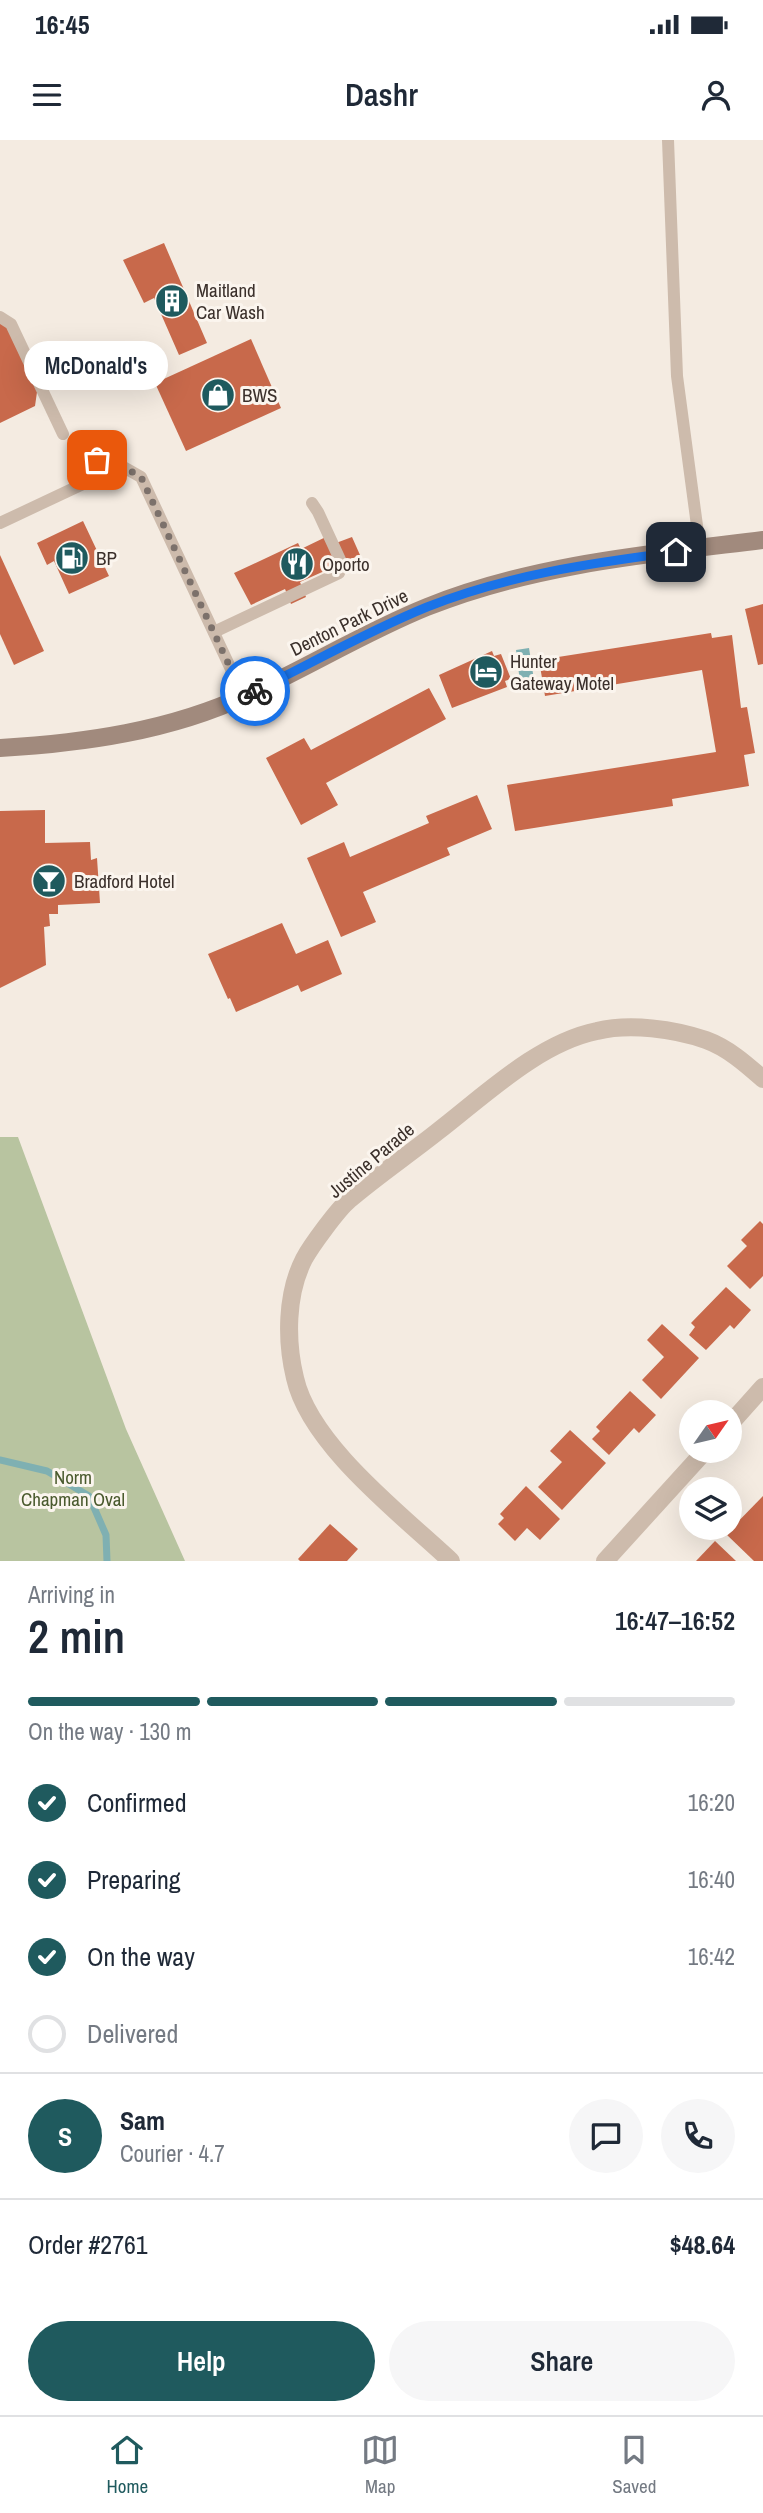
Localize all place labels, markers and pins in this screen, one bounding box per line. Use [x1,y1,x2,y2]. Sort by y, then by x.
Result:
place label: Maitland Car Wash [196,277,265,325]
building icon: Maitland Car Wash [153,282,191,320]
callout: McDonald's [25,341,169,390]
shop icon: BWS [199,376,237,414]
place label: BWS [242,382,278,408]
pin [67,430,127,490]
pin [646,522,706,582]
fuel station icon: BP [53,539,91,577]
place label: BP [96,545,117,571]
restaurant icon: Oporto [278,545,316,583]
place label: Oporto [322,551,370,577]
place label: Hunter Gateway Motel [510,648,614,696]
hotel icon: Hunter Gateway Motel [467,653,505,691]
bar icon: Bradford Hotel [30,862,68,900]
place label: Bradford Hotel [74,868,174,894]

